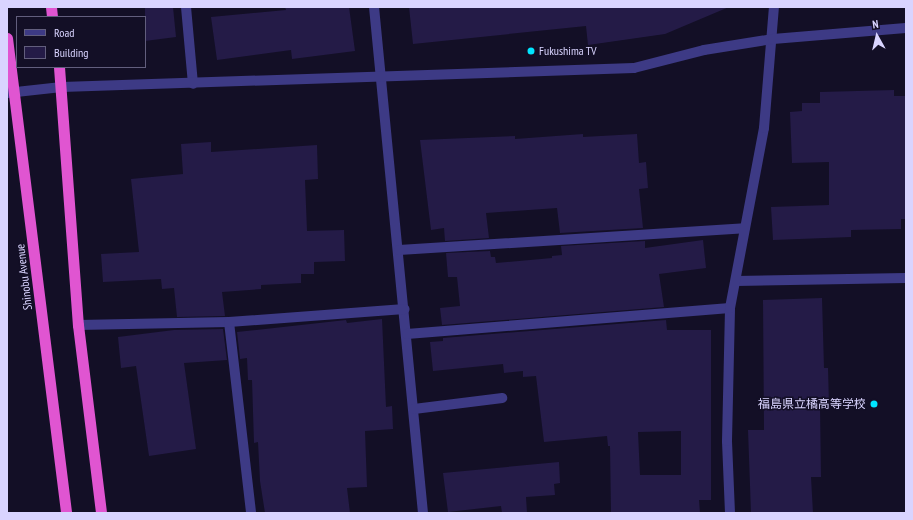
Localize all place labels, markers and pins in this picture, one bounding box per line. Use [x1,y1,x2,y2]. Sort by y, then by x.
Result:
place label: Fukushima TV [539,44,597,58]
marker: Fukushima TV [526,46,536,56]
place label: 福島県立橘高等学校 [758,397,866,411]
marker: 福島県立橘高等学校 [869,399,879,409]

